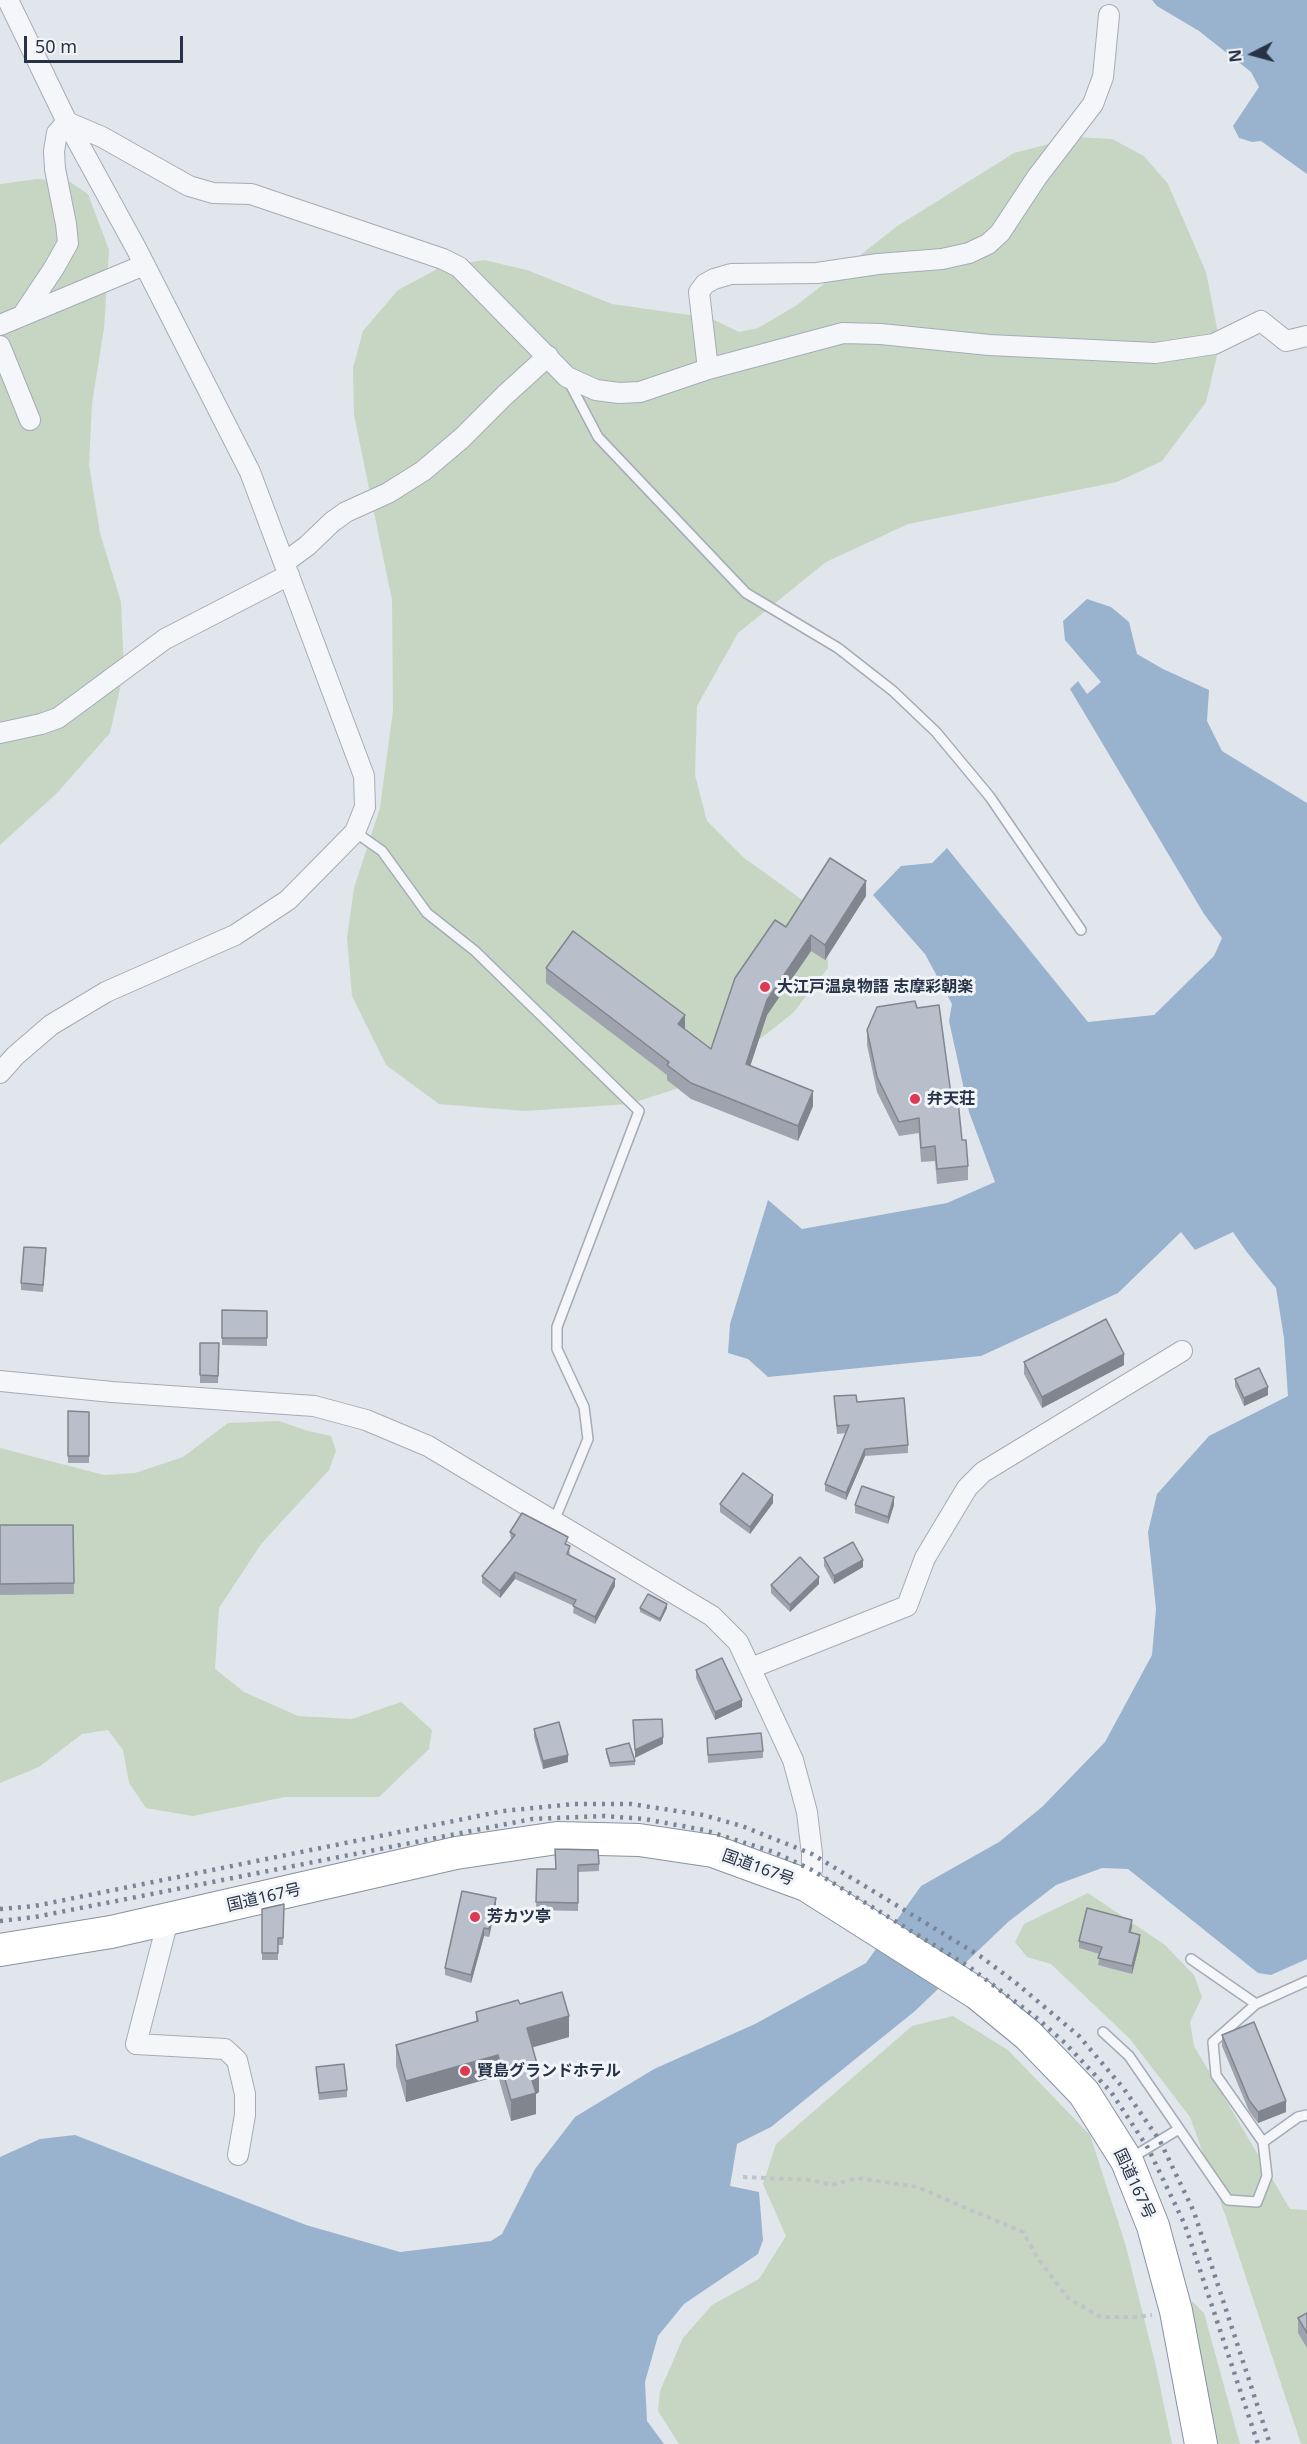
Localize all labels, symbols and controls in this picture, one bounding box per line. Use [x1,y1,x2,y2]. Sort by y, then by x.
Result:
scale bar [27,24,186,62]
north arrow [1223,24,1283,84]
text: 50 m [35,34,77,58]
text: N [1223,48,1247,64]
place label: 大江戸温泉物語 志摩彩朝楽 [777,977,973,997]
marker: 大江戸温泉物語 志摩彩朝楽 [758,980,772,994]
place label: 弁天荘 [927,1089,975,1109]
marker: 弁天荘 [908,1092,922,1106]
street label: 国道167号 [719,1846,797,1890]
street label: 国道167号 [225,1880,303,1916]
place label: 芳カツ亭 [487,1907,551,1927]
marker: 芳カツ亭 [468,1910,482,1924]
place label: 賢島グランドホテル [477,2061,621,2081]
marker: 賢島グランドホテル [458,2064,472,2078]
street label: 国道167号 [1109,2146,1159,2222]

